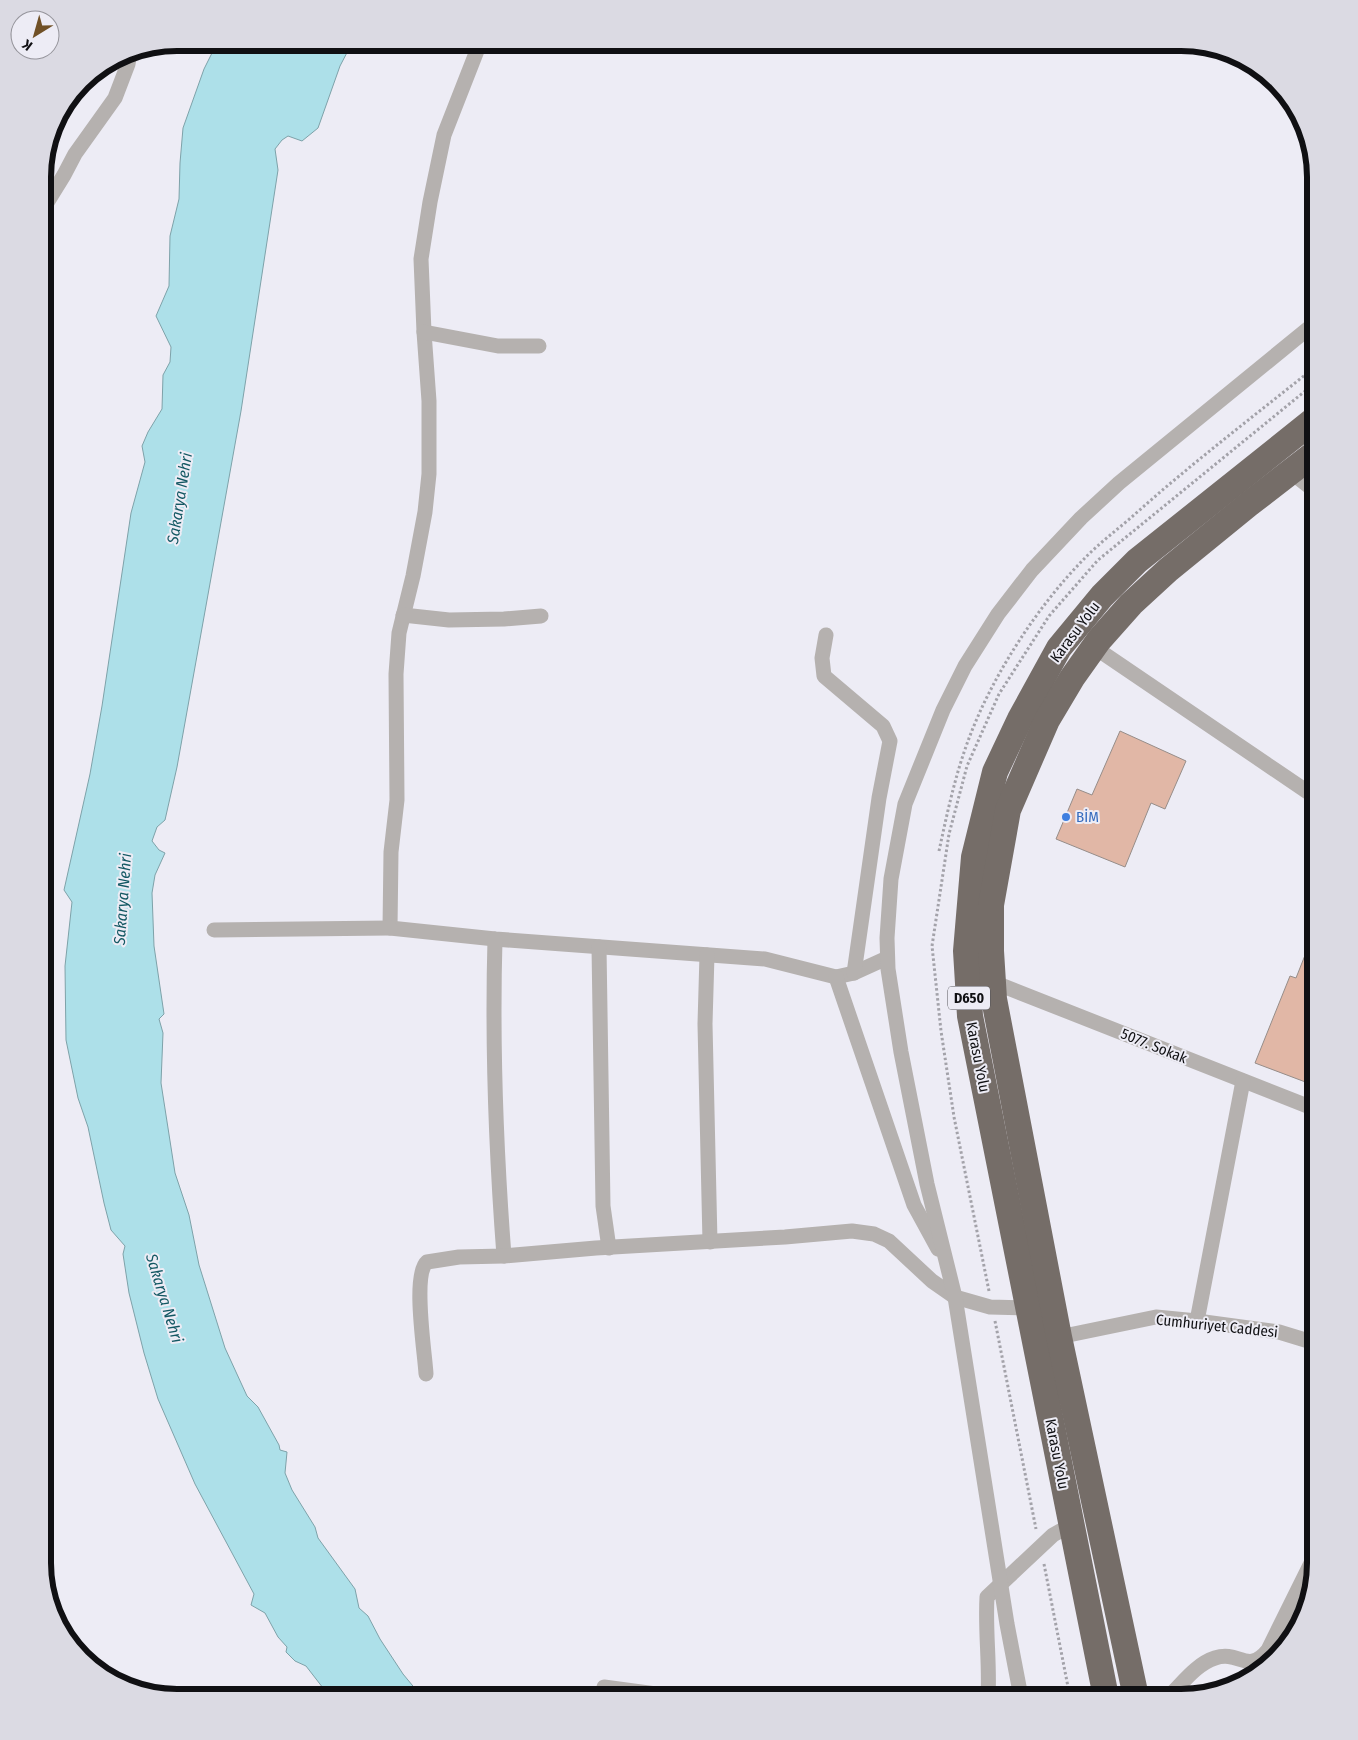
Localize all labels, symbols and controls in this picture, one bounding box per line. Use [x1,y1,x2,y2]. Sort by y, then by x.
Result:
north arrow [10,10,60,60]
text: K [18,35,36,54]
water label: Sakarya Nehri [163,451,196,546]
street label: Karasu Yolu [1046,598,1104,666]
place label: BİM [1076,808,1099,826]
marker: BİM [1060,811,1072,823]
water label: Sakarya Nehri [110,852,135,947]
road number: D650 [948,986,990,1010]
street label: Karasu Yolu [962,1020,994,1094]
street label: 5077. Sokak [1118,1025,1190,1067]
water label: Sakarya Nehri [142,1250,187,1345]
street label: Cumhuriyet Caddesi [1155,1311,1279,1341]
street label: Karasu Yolu [1041,1417,1073,1491]

